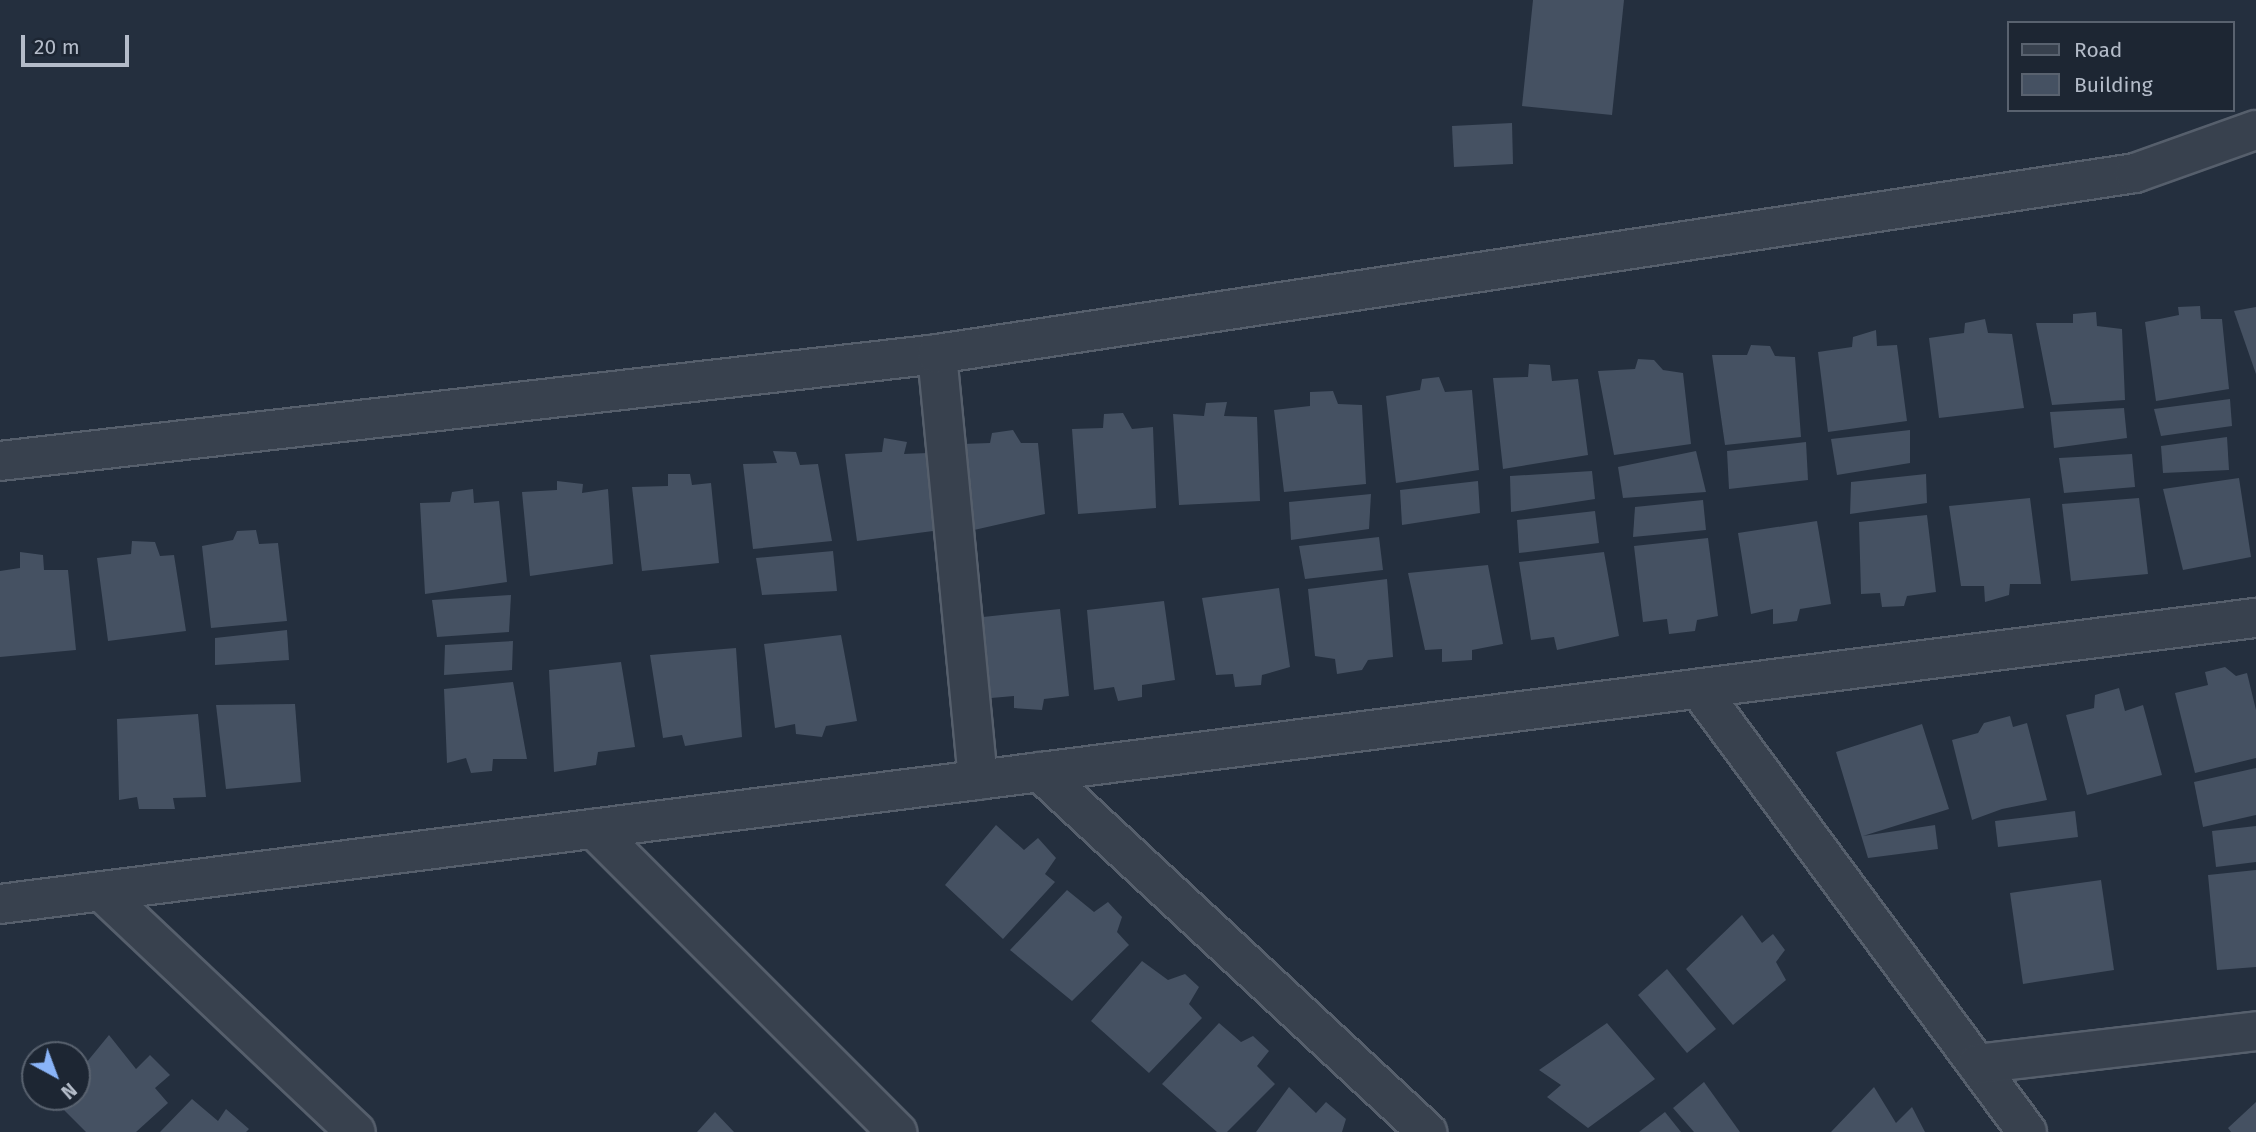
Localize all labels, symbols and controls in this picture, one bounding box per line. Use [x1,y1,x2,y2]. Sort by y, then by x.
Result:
scale bar [24,21,133,65]
legend [2008,21,2235,112]
text: 20 m [34,34,80,60]
text: Road [2074,37,2122,63]
text: Building [2074,72,2153,98]
north arrow [21,1041,91,1111]
text: N [56,1078,81,1104]

